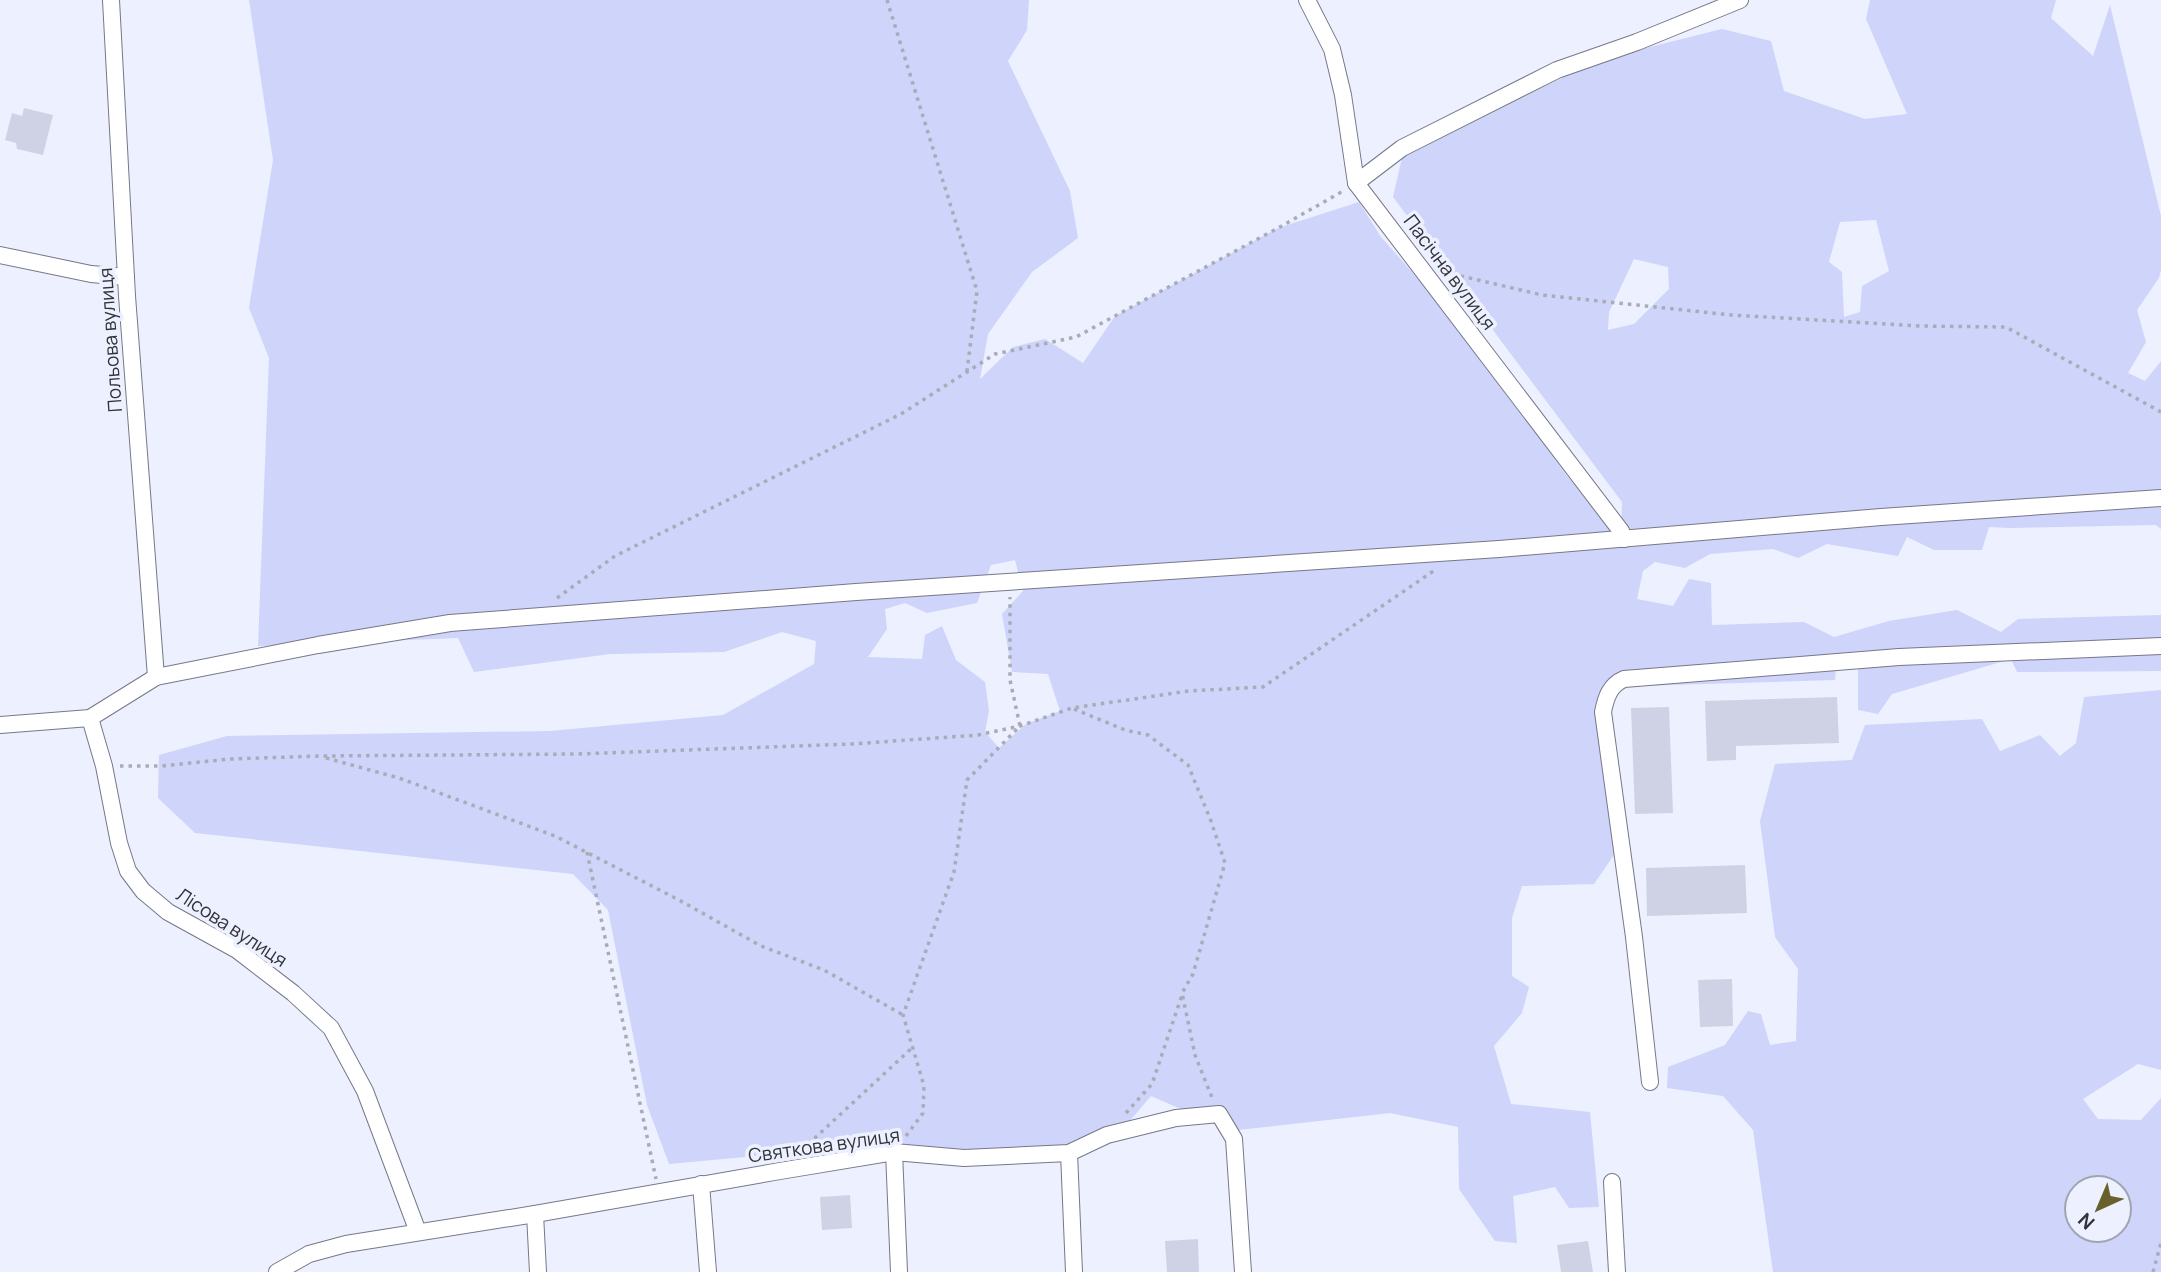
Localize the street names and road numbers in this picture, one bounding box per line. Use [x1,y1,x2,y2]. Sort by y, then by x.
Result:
street label: Пасічна вулиця [1398,209,1502,335]
street label: Польова вулиця [92,267,128,413]
street label: Лісова вулиця [171,881,293,973]
street label: Святкова вулиця [747,1122,901,1168]

